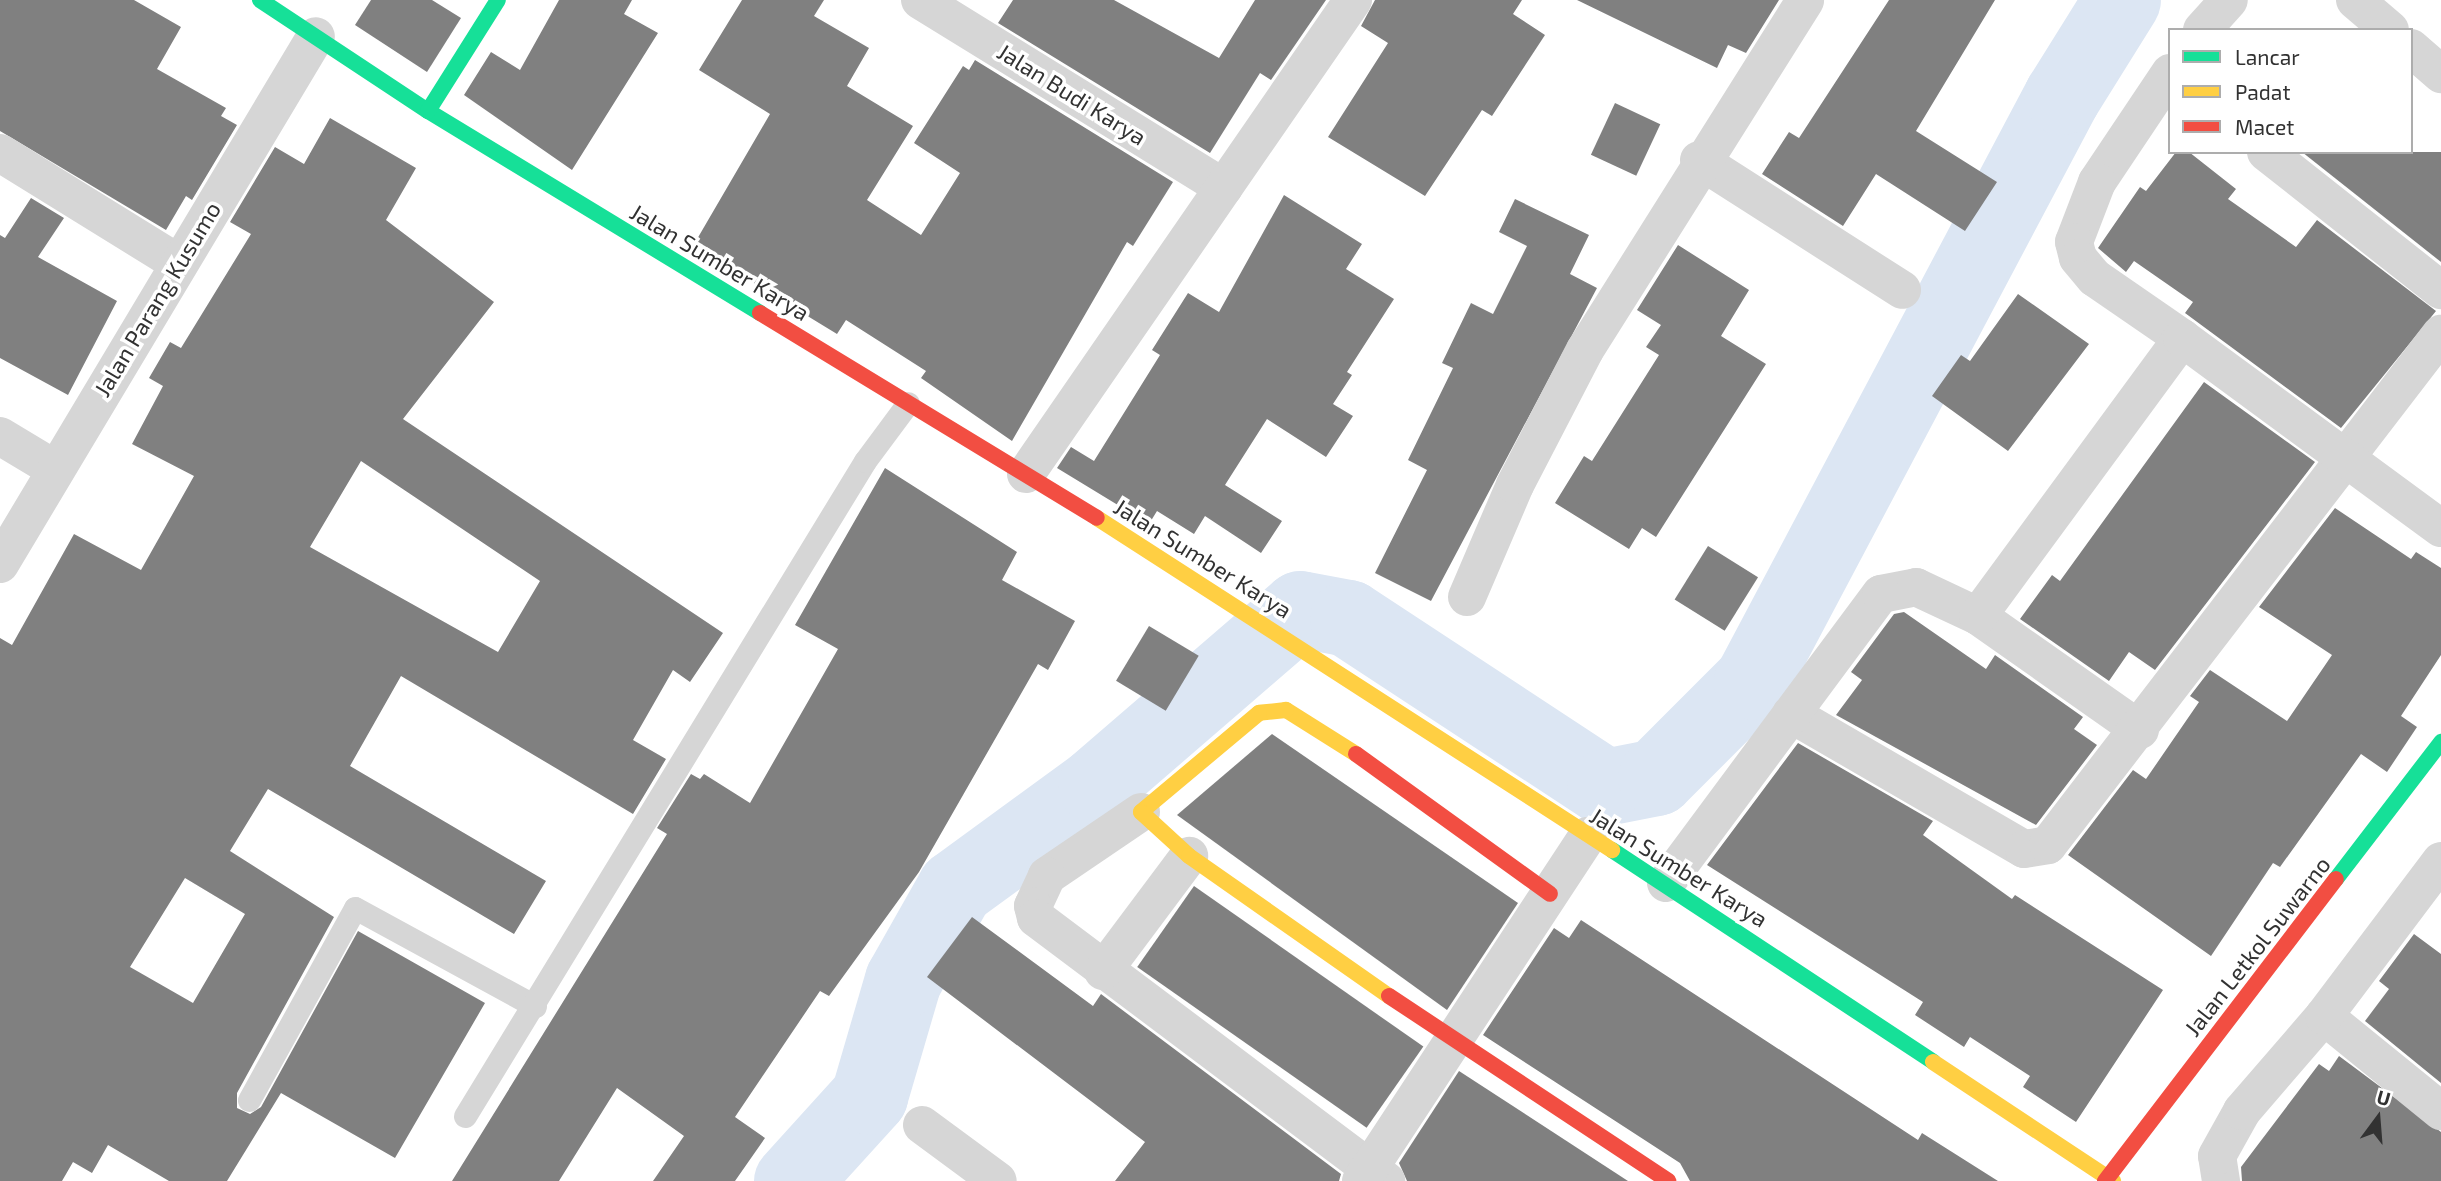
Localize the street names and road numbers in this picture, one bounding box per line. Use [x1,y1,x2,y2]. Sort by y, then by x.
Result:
street label: Jalan Budi Karya [993,37,1151,151]
street label: Jalan Parang Kusumo [88,197,226,401]
street label: Jalan Sumber Karya [625,198,815,326]
street label: Jalan Sumber Karya [1109,492,1297,624]
street label: Jalan Sumber Karya [1585,801,1773,933]
street label: Jalan Letkol Suwarno [2178,850,2336,1042]

